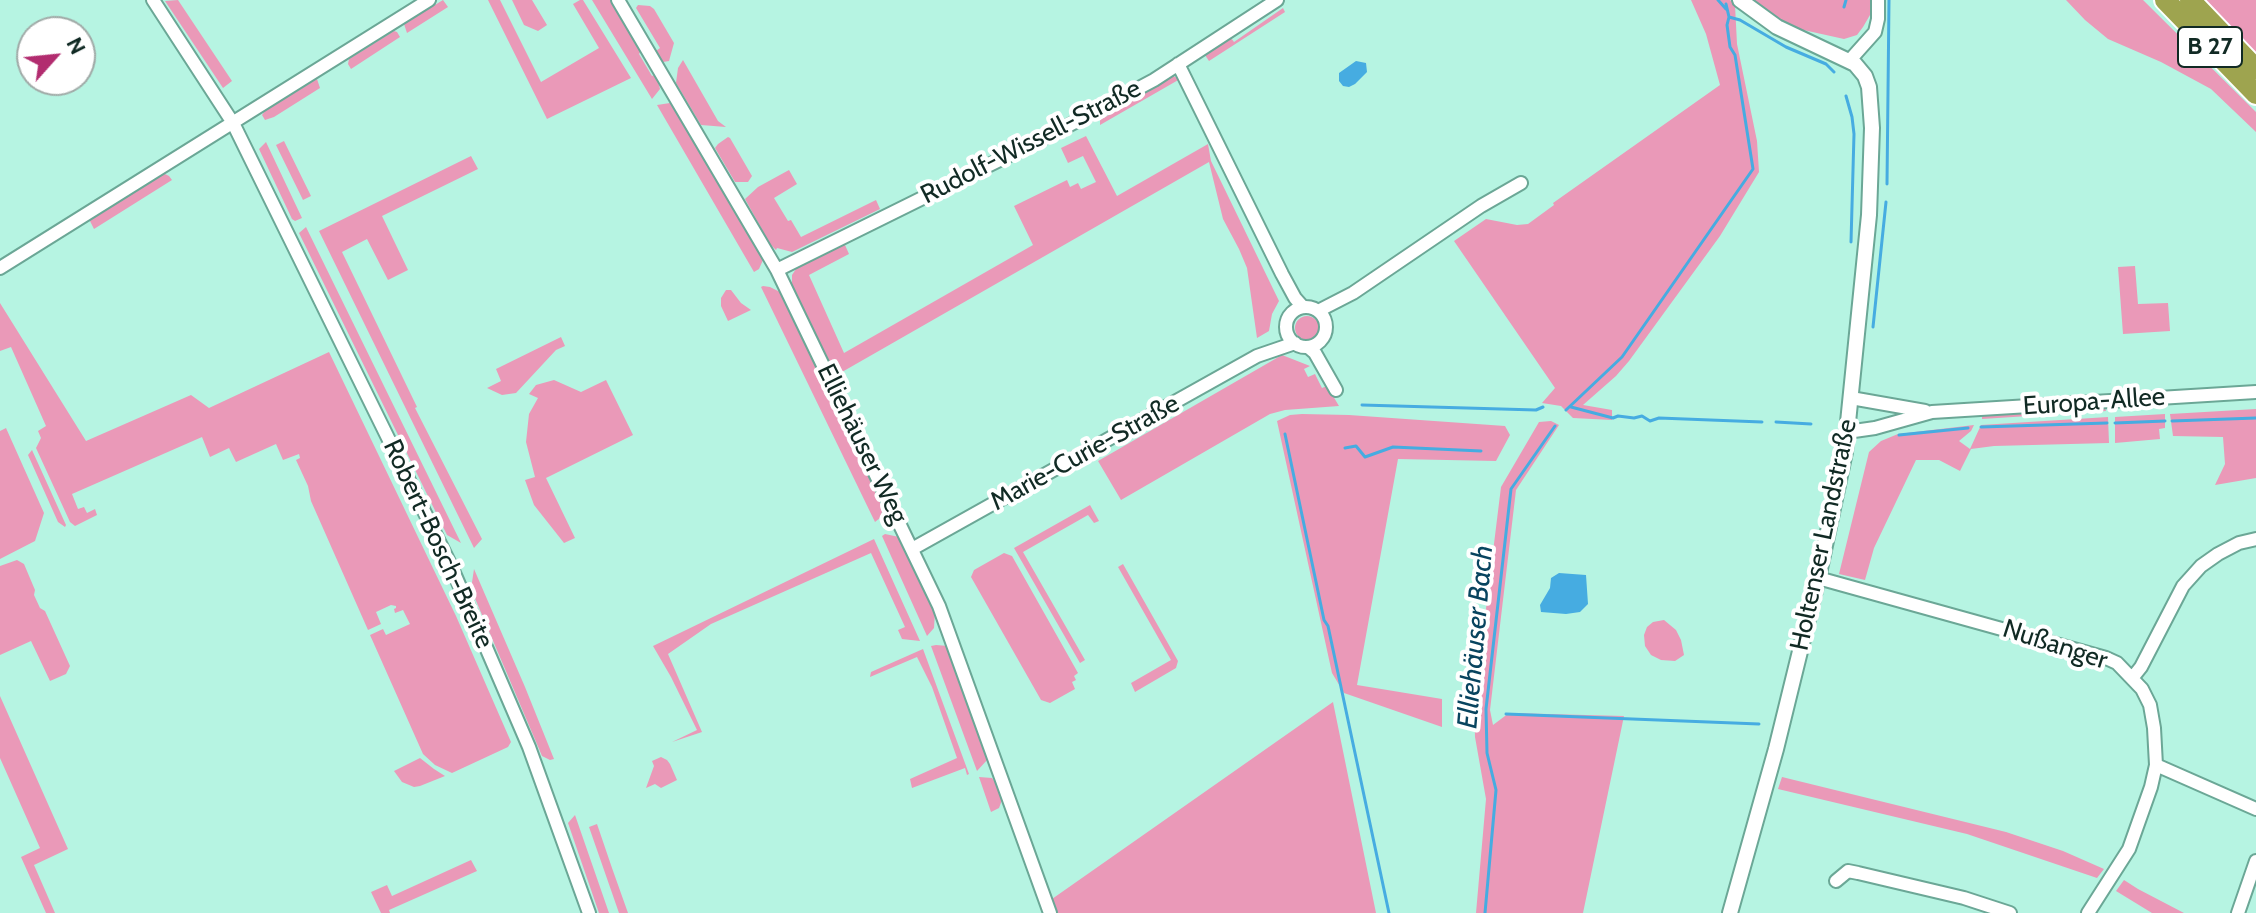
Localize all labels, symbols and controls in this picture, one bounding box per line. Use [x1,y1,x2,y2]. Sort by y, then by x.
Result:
north arrow [16,16,96,96]
road number: B 27 [2178,27,2242,67]
text: N [60,33,92,59]
street label: Rudolf-Wissell-Straße [916,73,1146,211]
street label: Elliehäuser Weg [810,359,914,529]
street label: Europa-Allee [2022,381,2166,423]
street label: Marie-Curie-Straße [985,388,1185,518]
street label: Holtenser Landstraße [1784,417,1864,653]
street label: Robert-Bosch-Breite [376,435,500,653]
water label: Elliehäuser Bach [1451,544,1501,730]
street label: Nußanger [1999,613,2111,677]

